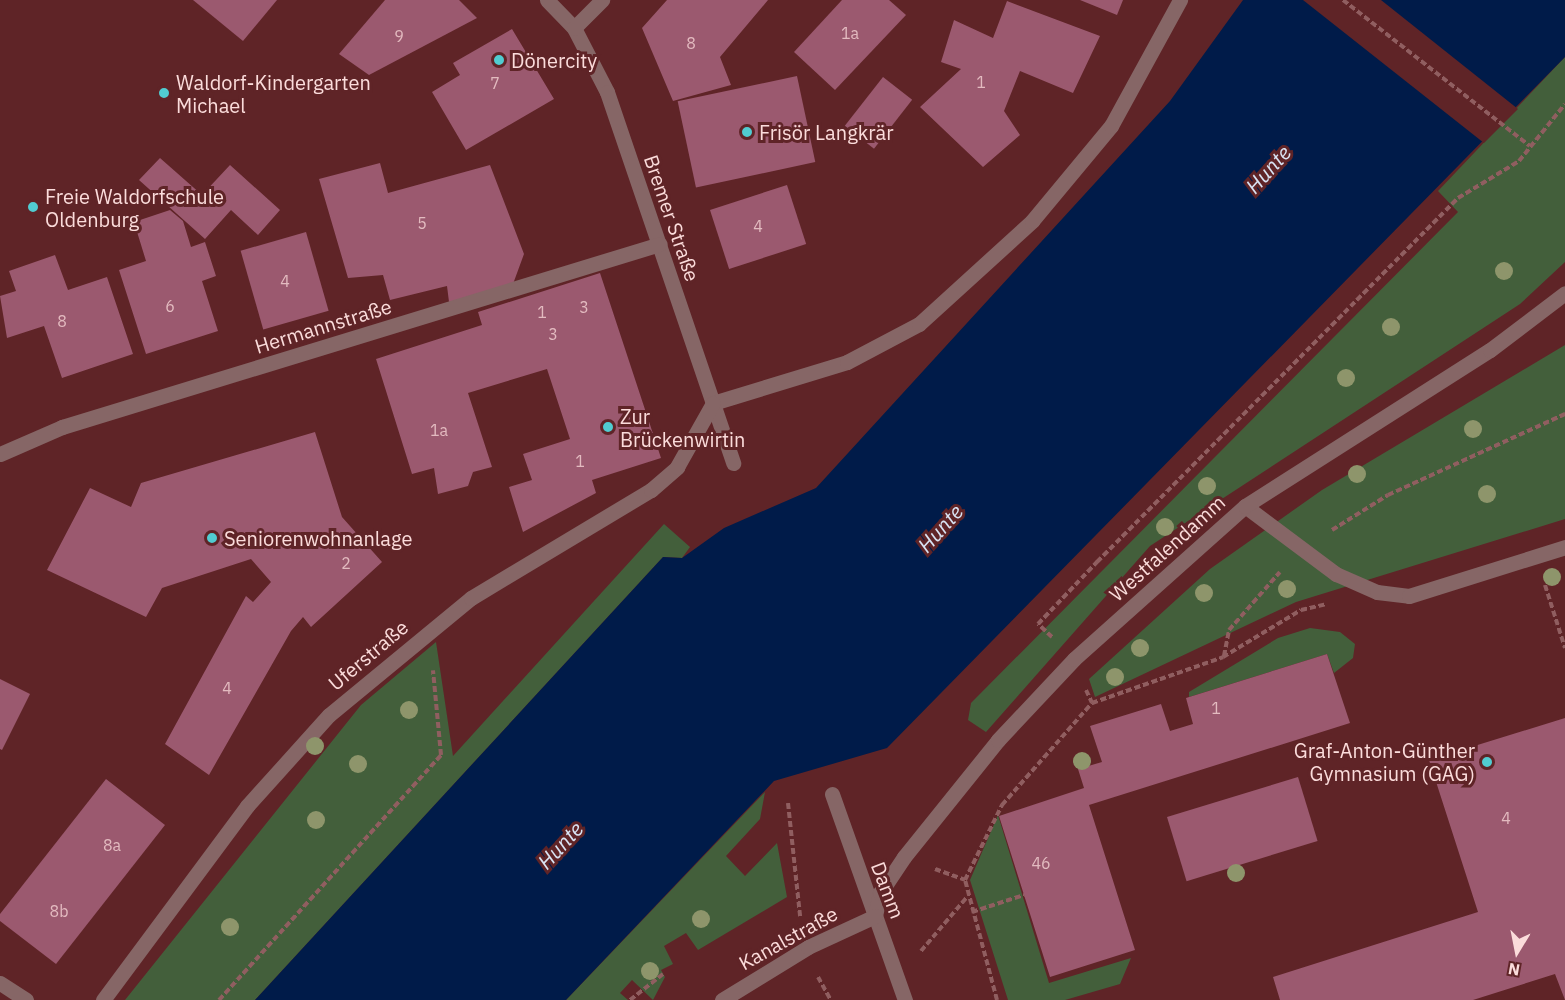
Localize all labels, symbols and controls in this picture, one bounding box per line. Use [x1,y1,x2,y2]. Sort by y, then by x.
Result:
house number: 1a [841,23,859,43]
house number: 9 [394,26,404,46]
house number: 8 [686,33,696,53]
place label: Dönercity [511,48,597,72]
marker: Dönercity [492,53,506,67]
place label: Waldorf-Kindergarten Michael [176,70,371,117]
house number: 1 [976,72,986,92]
house number: 7 [490,73,500,93]
marker: Waldorf-Kindergarten Michael [157,86,171,100]
place label: Frisör Langkrär [759,120,894,144]
marker: Frisör Langkrär [740,125,754,139]
water label: Hunte [1240,140,1296,198]
street label: Bremer Straße [639,152,705,284]
place label: Freie Waldorfschule Oldenburg [45,184,224,231]
marker: Freie Waldorfschule Oldenburg [26,200,40,214]
house number: 5 [417,213,427,233]
house number: 4 [753,216,763,236]
house number: 4 [280,271,290,291]
street label: Hermannstraße [252,294,394,358]
house number: 6 [165,296,175,316]
house number: 3 [579,297,589,317]
house number: 1 [537,302,547,322]
house number: 8 [57,311,67,331]
house number: 3 [548,324,558,344]
place label: Zur Brückenwirtin [620,404,745,451]
house number: 1a [430,420,448,440]
marker: Zur Brückenwirtin [601,420,615,434]
house number: 1 [575,451,585,471]
street label: Westfalendamm [1104,490,1230,606]
water label: Hunte [912,499,968,557]
place label: Seniorenwohnanlage [224,526,412,550]
marker: Seniorenwohnanlage [205,531,219,545]
house number: 2 [341,553,351,573]
street label: Uferstraße [323,615,413,695]
house number: 4 [222,678,232,698]
house number: 1 [1211,698,1221,718]
place label: Graf-Anton-Günther Gymnasium (GAG) [1294,738,1475,785]
marker: Graf-Anton-Günther Gymnasium (GAG) [1480,755,1494,769]
house number: 4 [1501,808,1511,828]
water label: Hunte [532,816,588,874]
house number: 8a [103,835,121,855]
house number: 46 [1031,853,1051,873]
street label: Damm [866,858,910,922]
house number: 8b [50,901,68,921]
street label: Kanalstraße [735,901,841,975]
north arrow [1487,922,1547,982]
text: N [1506,959,1521,981]

